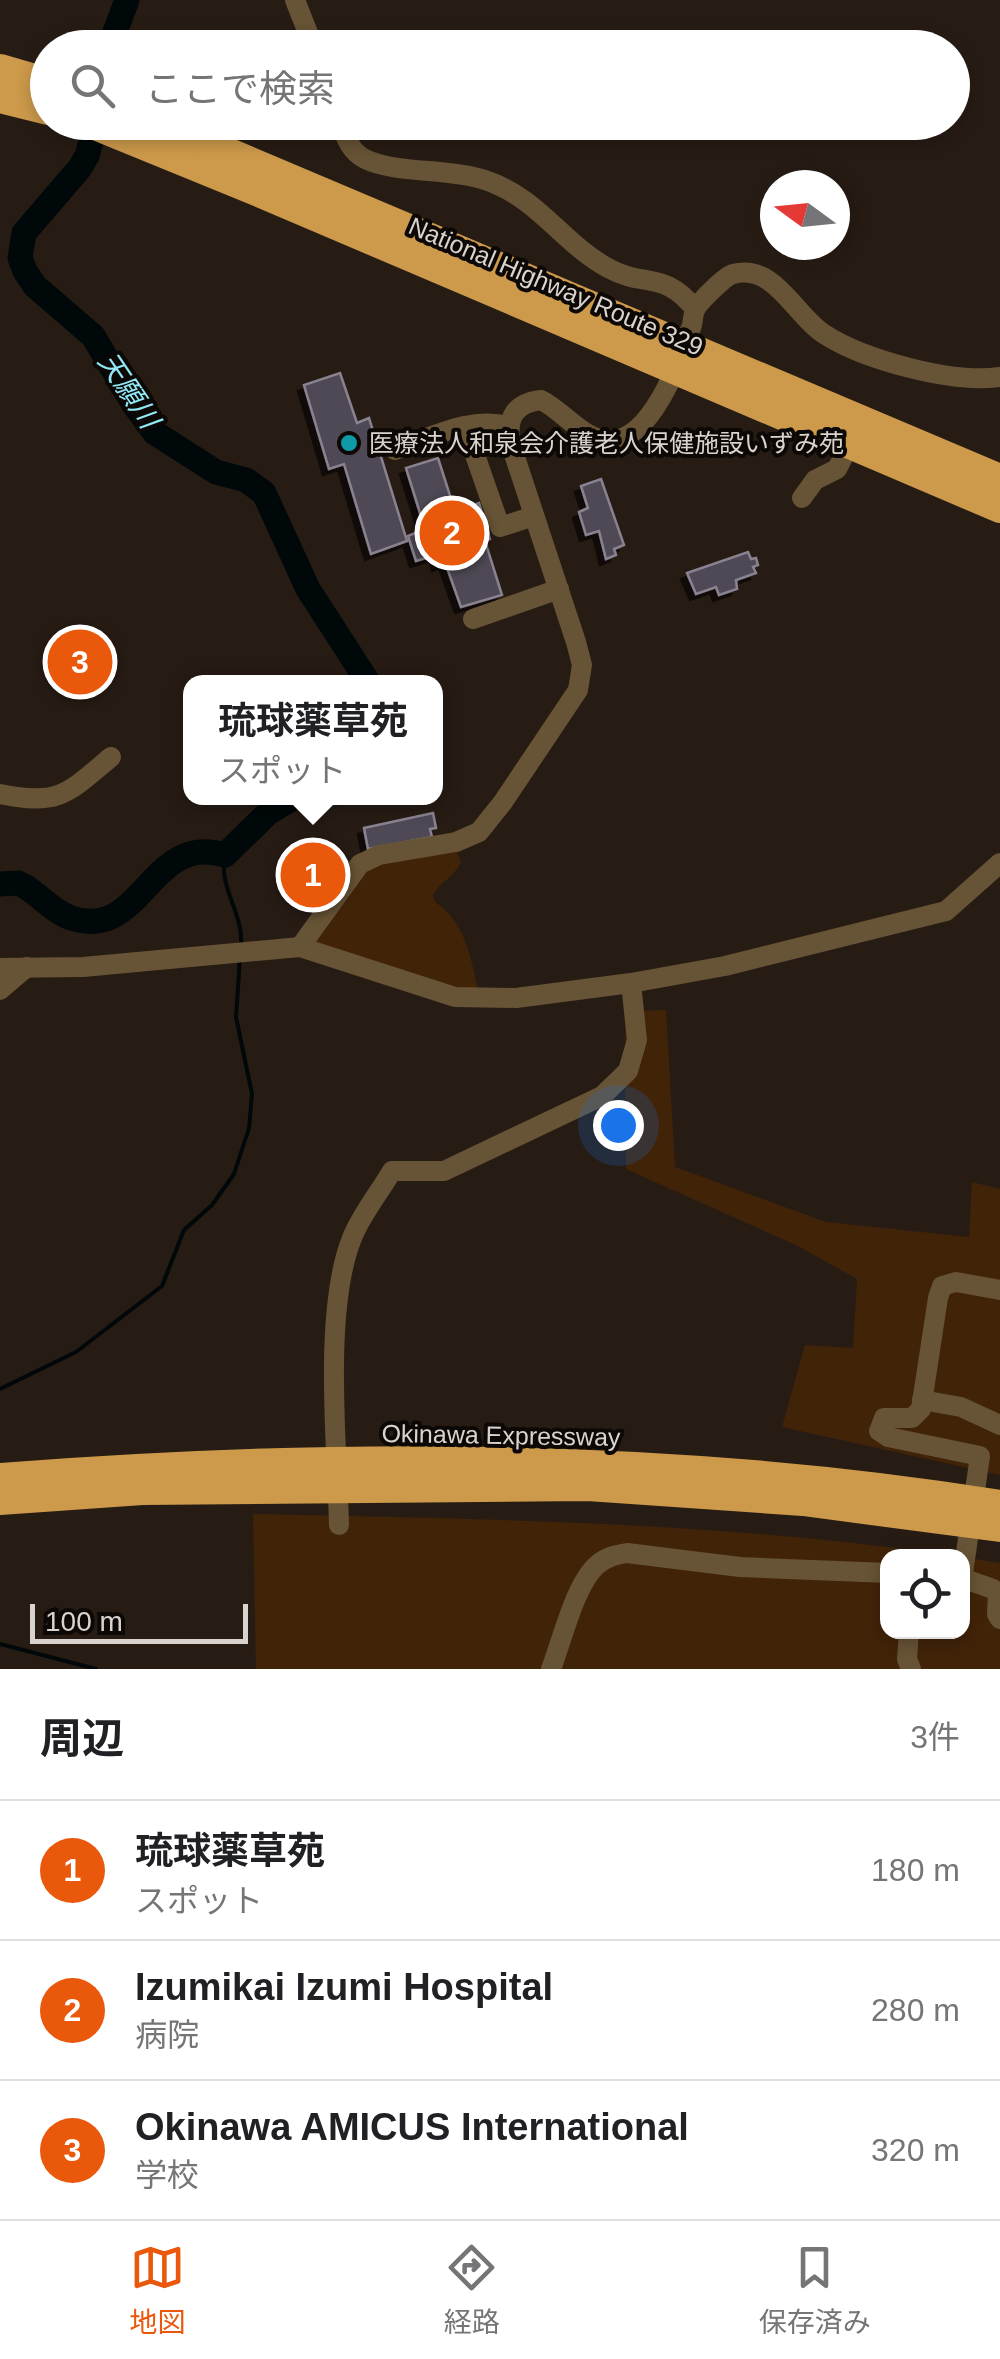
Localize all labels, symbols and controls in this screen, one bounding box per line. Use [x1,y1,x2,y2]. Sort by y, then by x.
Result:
search box [30,30,970,140]
icon: search [65,58,120,113]
text: ここで検索 [145,68,335,110]
north arrow [760,170,850,260]
street label: National Highway Route 329 [405,211,707,361]
water label: 天願川 [92,347,167,436]
place label: 医療法人和泉会介護老人保健施設いずみ苑 [369,429,844,457]
marker: 医療法人和泉会介護老人保健施設いずみ苑 [338,432,360,454]
pin: 2 [420,496,484,570]
pin: 3 [48,624,112,700]
popup [183,675,443,805]
text: 琉球薬草苑 [218,700,408,742]
text: スポット [218,753,346,789]
pin: 1 [280,838,346,912]
your location [593,1100,644,1151]
street label: Okinawa Expressway [381,1419,621,1451]
map controls [880,1549,970,1639]
button: locate [880,1549,970,1639]
scale bar [30,1599,248,1644]
text: 100 m [45,1606,123,1637]
text: 周辺 [40,1715,124,1762]
text: 3件 [910,1719,960,1755]
text: 琉球薬草苑 [135,1830,325,1872]
text: 1 [64,1852,81,1888]
text: 180 m [871,1852,960,1888]
text: スポット [135,1883,263,1919]
text: Izumikai Izumi Hospital [135,1966,553,2008]
text: 2 [64,1992,81,2028]
text: 280 m [871,1992,960,2028]
text: 病院 [135,2017,199,2053]
text: Okinawa AMICUS International [135,2106,689,2148]
text: 3 [64,2132,81,2168]
text: 320 m [871,2132,960,2168]
text: 学校 [135,2157,199,2193]
tab: 地図 [129,2240,185,2340]
tab: 経路 [444,2240,500,2340]
tab: 保存済み [759,2240,871,2340]

